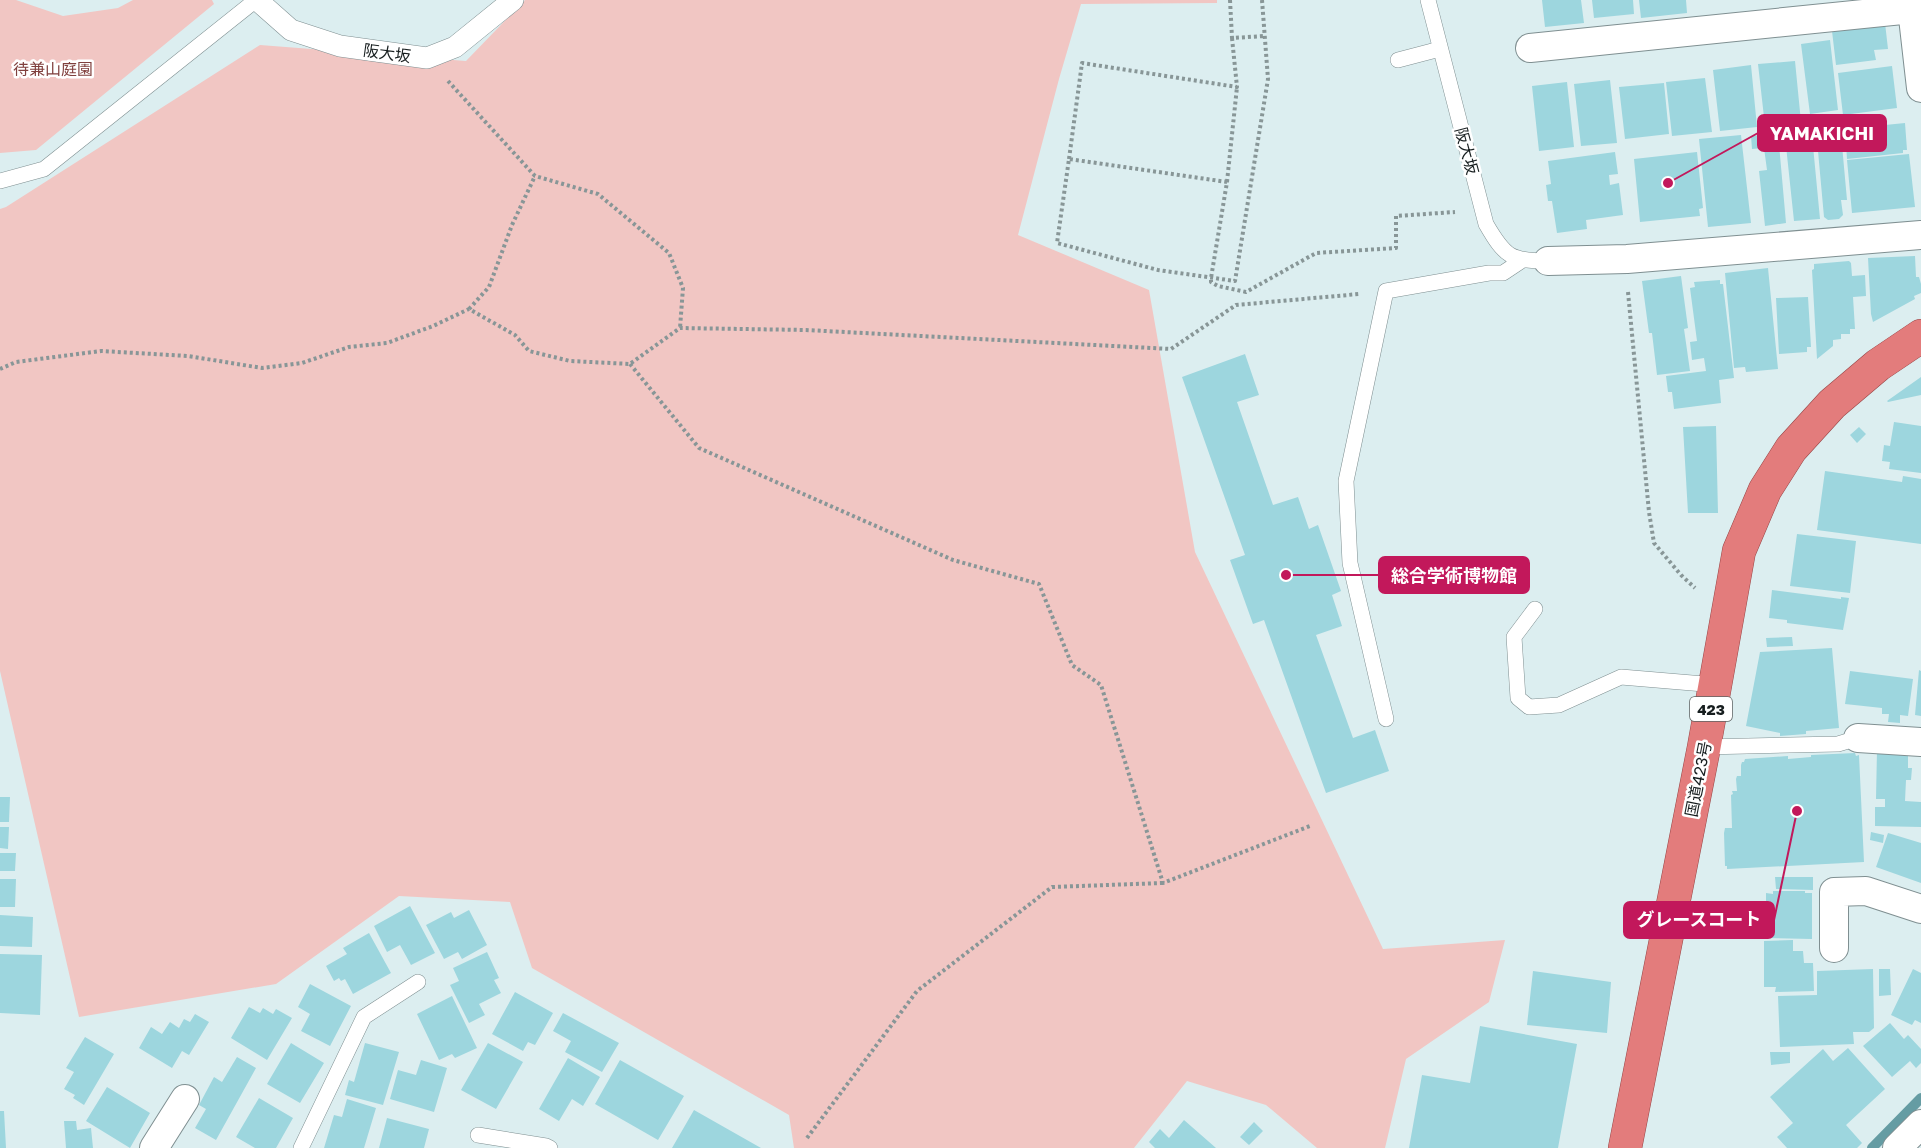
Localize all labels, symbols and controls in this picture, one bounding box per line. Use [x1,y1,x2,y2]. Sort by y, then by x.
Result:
street label: 阪大坂 [362,40,412,66]
park label: 待兼山庭園 [13,59,93,79]
callout: YAMAKICHI [1758,115,1886,151]
text: YAMAKICHI [1770,122,1874,144]
street label: 阪大坂 [1451,125,1483,177]
callout: 総合学術博物館 [1379,557,1529,593]
text: 総合学術博物館 [1391,564,1517,586]
road number: 423 [1690,697,1732,721]
street label: 国道423号 [1681,740,1715,818]
callout: グレースコート [1624,902,1774,938]
text: グレースコート [1636,908,1762,930]

